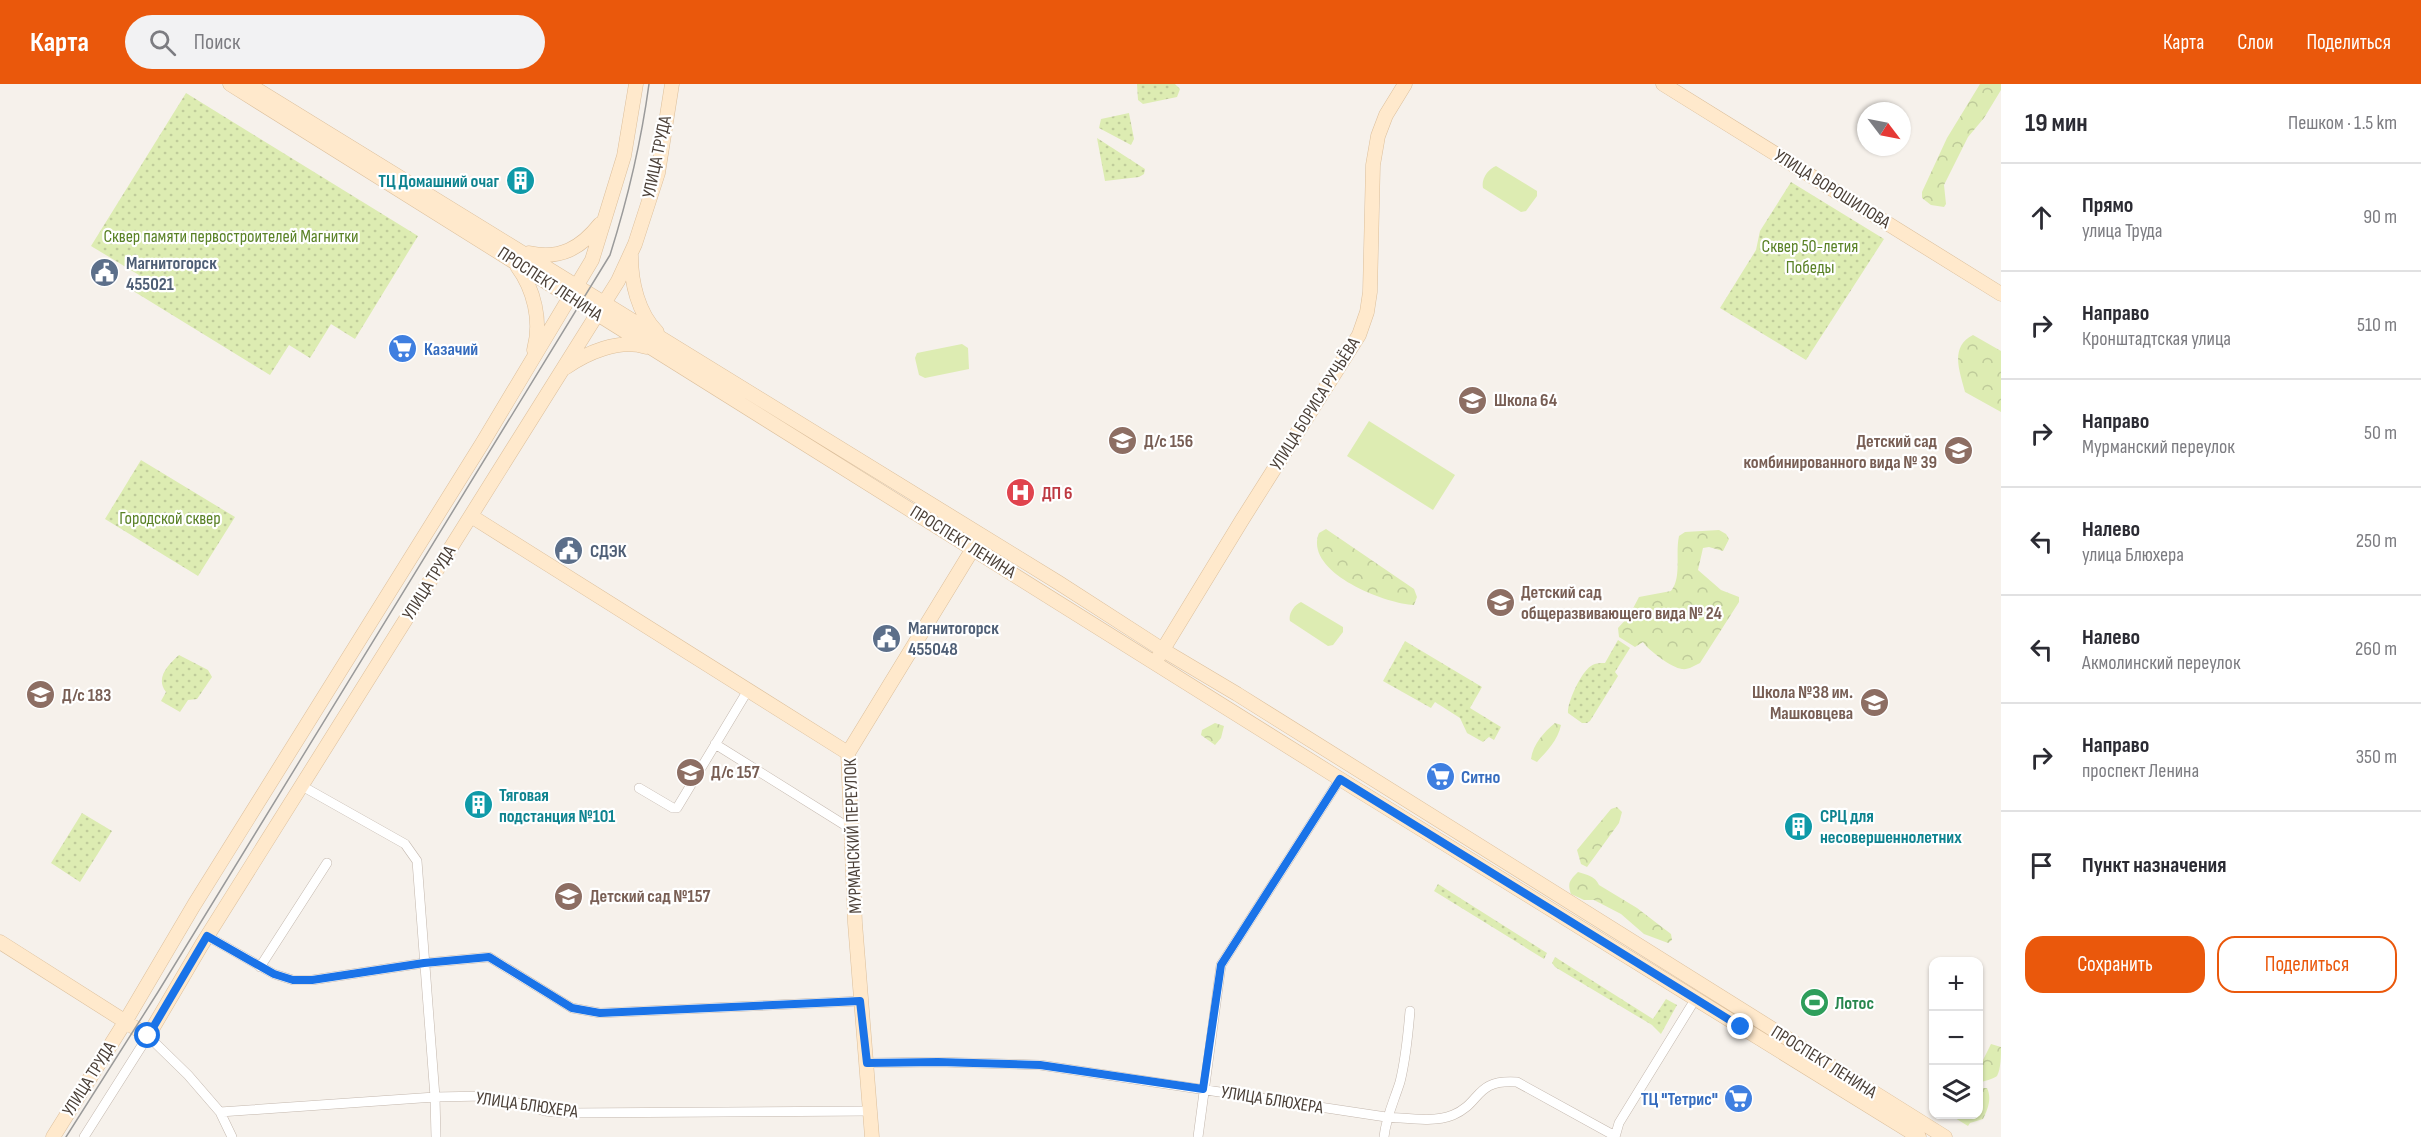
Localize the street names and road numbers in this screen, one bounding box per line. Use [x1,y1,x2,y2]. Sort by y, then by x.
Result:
street label: УЛИЦА ТРУДА [638,114,676,200]
street label: УЛИЦА ВОРОШИЛОВА [1770,145,1894,233]
street label: ПРОСПЕКТ ЛЕНИНА [494,242,606,326]
street label: УЛИЦА БОРИСА РУЧЬЁВА [1266,334,1364,474]
street label: ПРОСПЕКТ ЛЕНИНА [906,501,1020,583]
street label: УЛИЦА ТРУДА [398,542,460,624]
street label: МУРМАНСКИЙ ПЕРЕУЛОК [840,757,866,914]
street label: ПРОСПЕКТ ЛЕНИНА [1767,1021,1881,1103]
street label: УЛИЦА ТРУДА [58,1038,120,1120]
street label: УЛИЦА БЛЮХЕРА [1219,1082,1325,1118]
street label: УЛИЦА БЛЮХЕРА [475,1087,580,1123]

